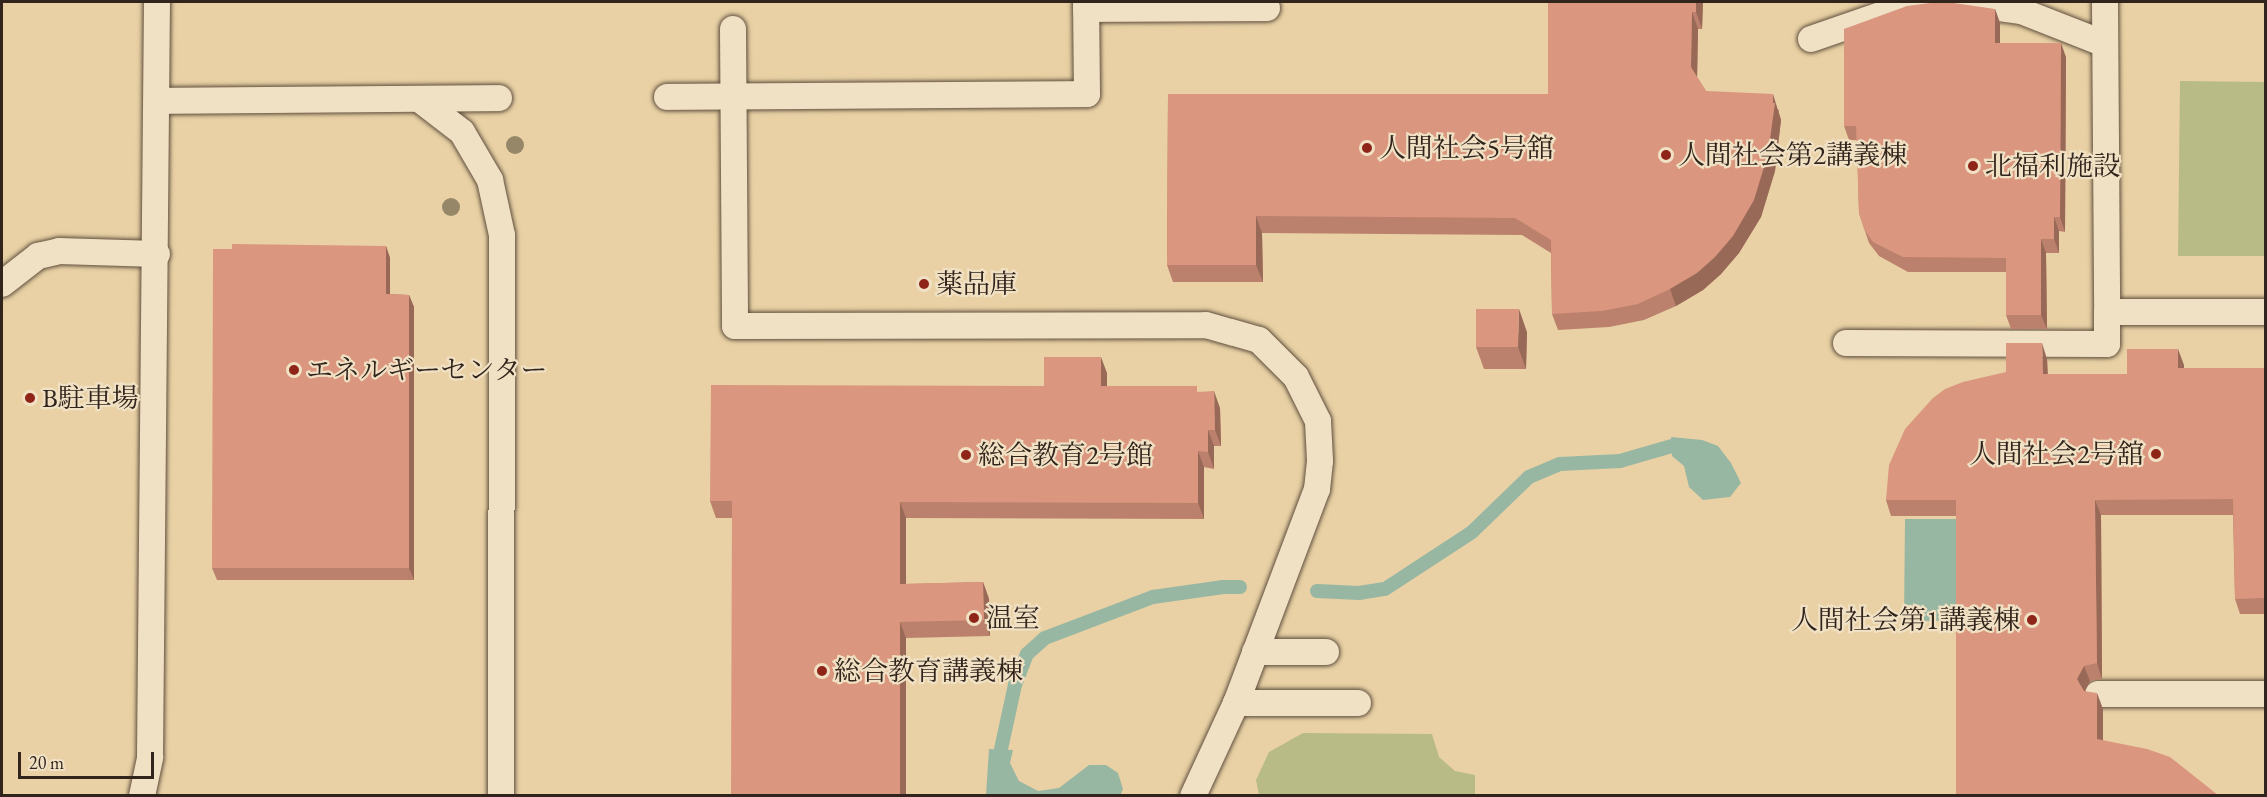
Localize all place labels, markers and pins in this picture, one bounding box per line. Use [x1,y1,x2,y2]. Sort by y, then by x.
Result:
place label: 人間社会5号舘 [1379,132,1554,164]
place label: 人間社会第2講義棟 [1678,139,1907,171]
marker: 人間社会5号舘 [1360,141,1374,155]
marker: 人間社会第2講義棟 [1659,148,1673,162]
place label: 北福利施設 [1985,150,2120,182]
marker: 北福利施設 [1966,159,1980,173]
place label: 薬品庫 [936,268,1017,300]
marker: 薬品庫 [917,277,931,291]
place label: エネルギーセンター [306,354,549,386]
marker: エネルギーセンター [287,363,301,377]
place label: B駐車場 [42,382,139,414]
marker: B駐車場 [23,391,37,405]
place label: 人間社会2号舘 [1969,438,2144,470]
place label: 総合教育2号館 [978,439,1153,471]
marker: 人間社会2号舘 [2149,447,2163,461]
marker: 総合教育2号館 [959,448,973,462]
place label: 温室 [986,602,1040,634]
place label: 人間社会第1講義棟 [1791,604,2020,636]
marker: 温室 [967,611,981,625]
marker: 人間社会第1講義棟 [2025,613,2039,627]
place label: 総合教育講義棟 [834,655,1023,687]
marker: 総合教育講義棟 [815,664,829,678]

